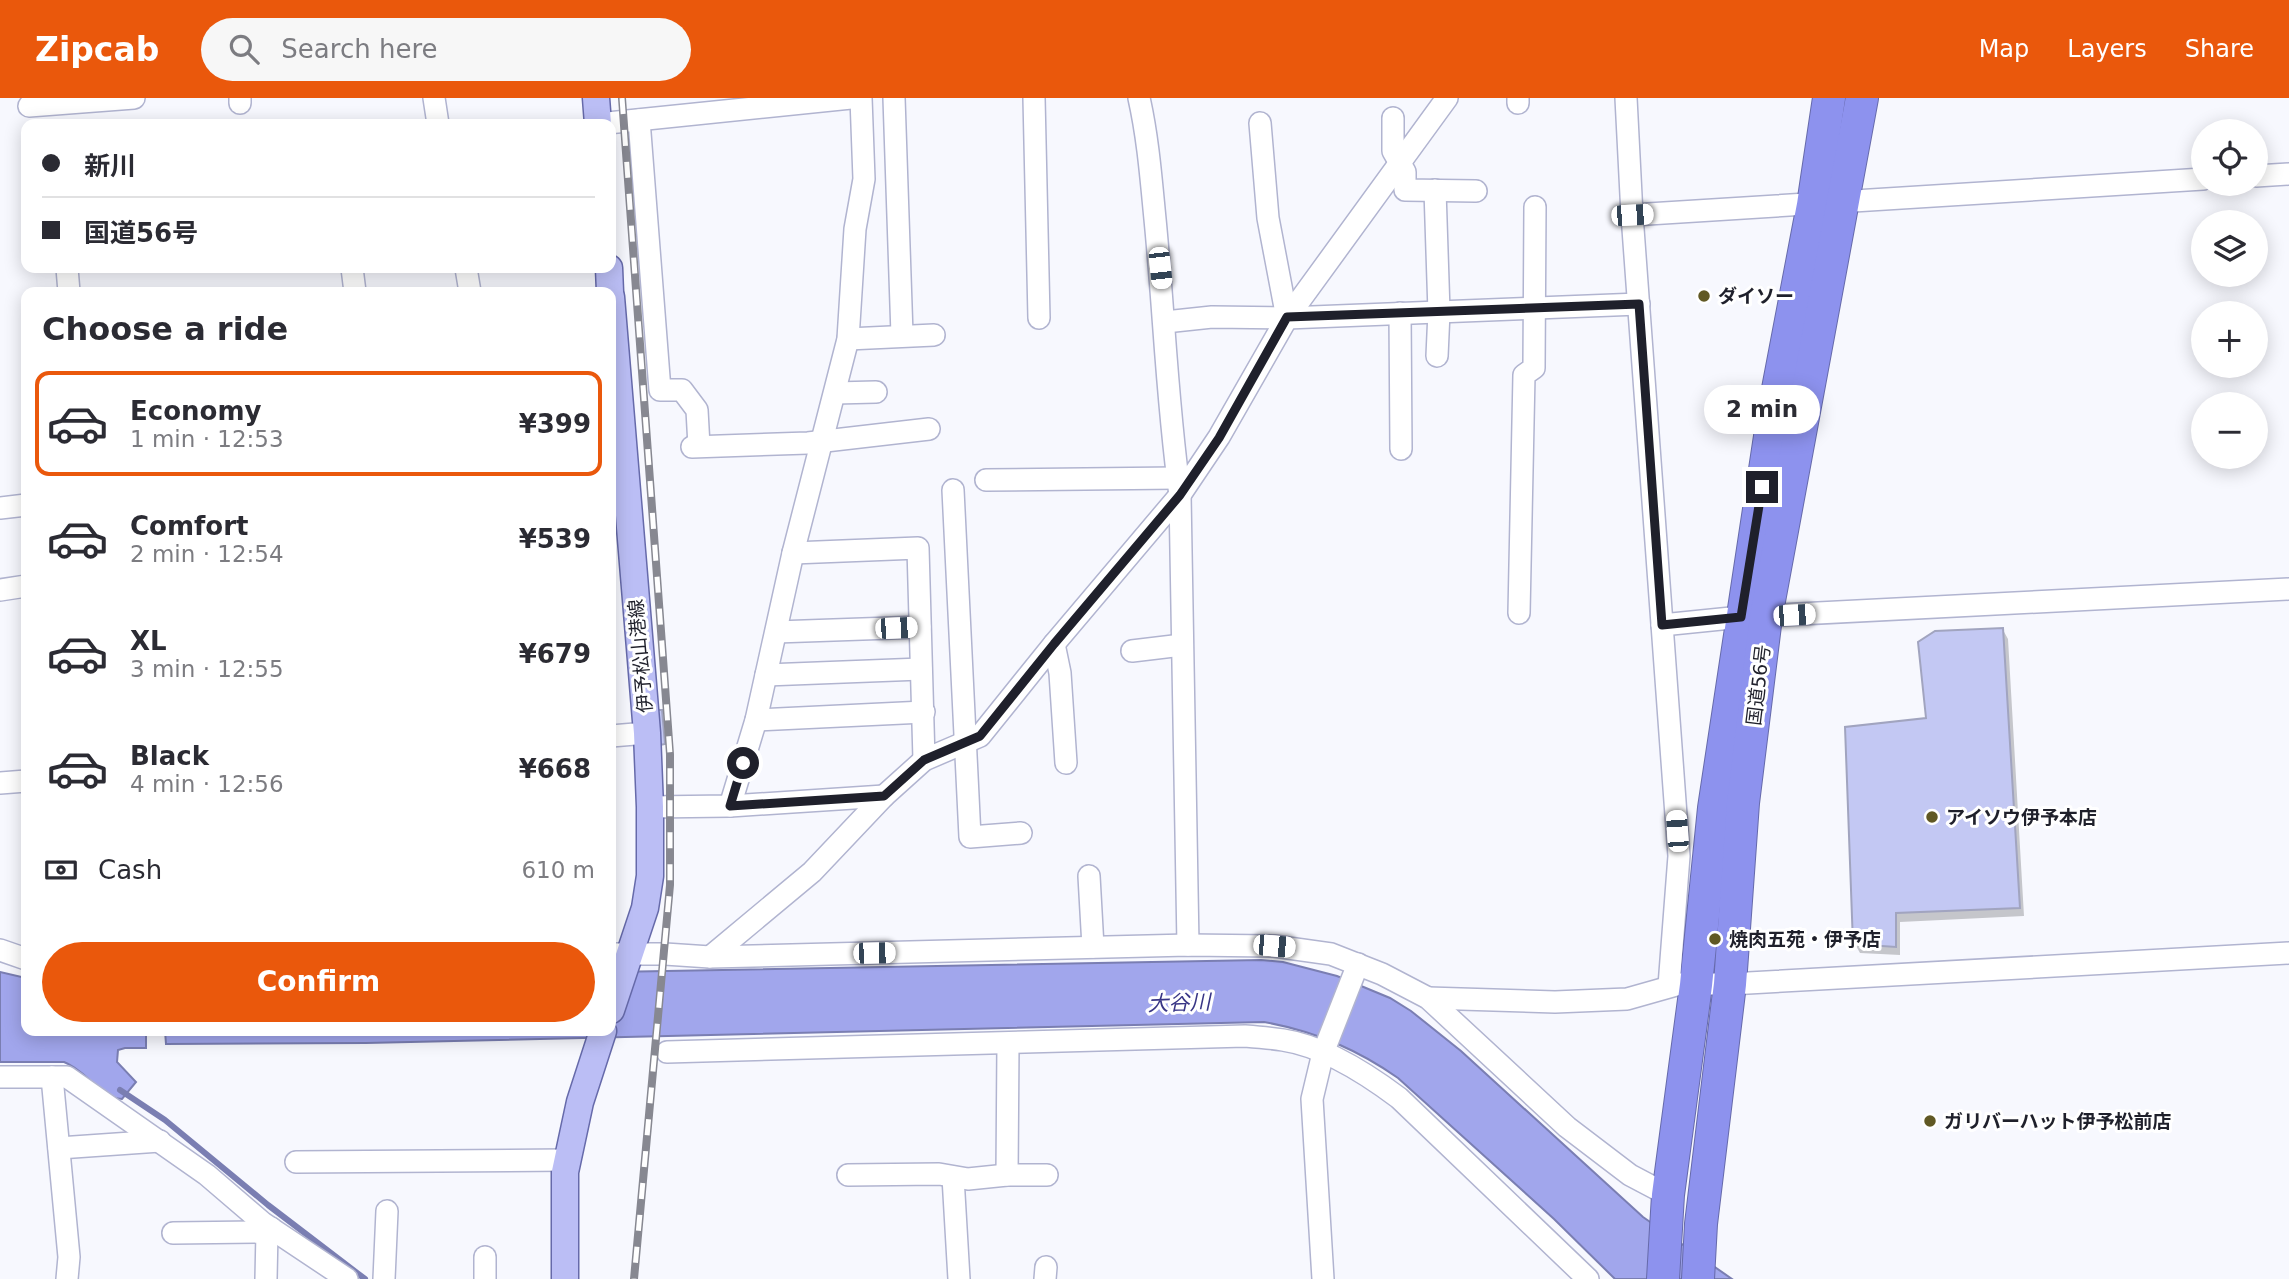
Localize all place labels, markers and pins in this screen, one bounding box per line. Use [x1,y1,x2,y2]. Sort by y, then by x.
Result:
place label: ダイソー [1718,285,1794,307]
marker: ダイソー [1696,288,1712,304]
place label: アイソウ伊予本店 [1946,806,2097,828]
marker: アイソウ伊予本店 [1924,809,1940,825]
place label: 焼肉五苑・伊予店 [1729,928,1881,950]
marker: 焼肉五苑・伊予店 [1707,931,1723,947]
place label: ガリバーハット伊予松前店 [1944,1110,2172,1132]
marker: ガリバーハット伊予松前店 [1922,1113,1938,1129]

